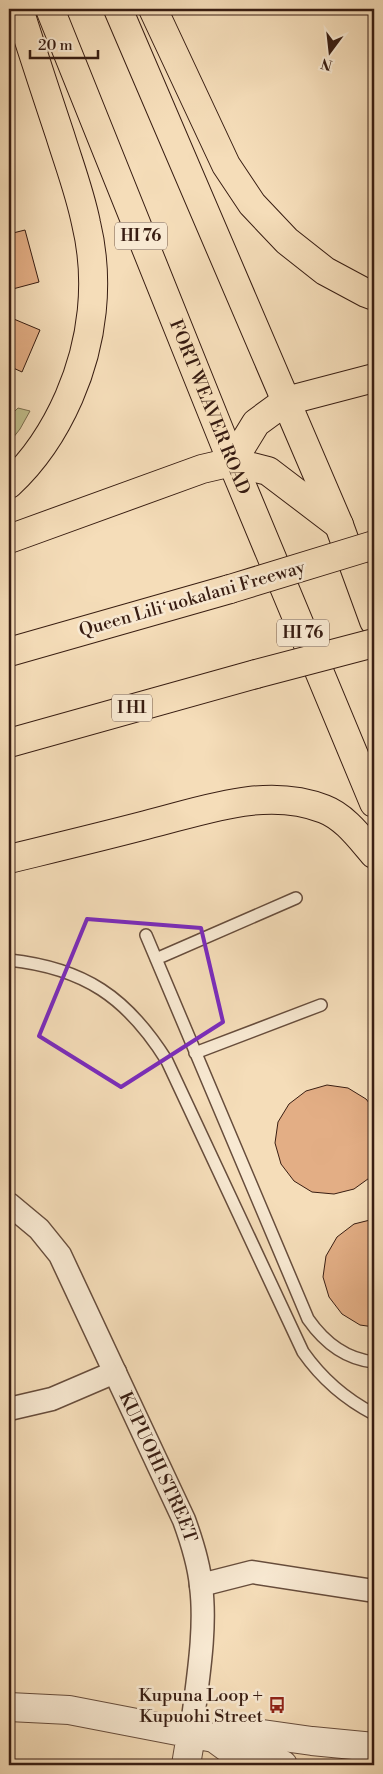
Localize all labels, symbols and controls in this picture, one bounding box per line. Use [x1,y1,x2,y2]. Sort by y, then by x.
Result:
scale bar [30,28,98,60]
north arrow [306,28,356,78]
text: 20 m [38,36,73,55]
text: N [319,53,335,74]
road number: HI 76 [115,222,167,250]
street label: FORT WEAVER ROAD [164,316,256,498]
street label: Queen Liliʻuokalani Freeway [76,556,308,642]
road number: HI 76 [277,620,329,646]
road number: I H1 [112,694,152,721]
street label: KUPUOHI STREET [114,1388,202,1545]
place label: Kupuna Loop + Kupuohi Street [138,1684,264,1728]
bus stop icon: Kupuna Loop + Kupuohi Street [267,1695,287,1715]

